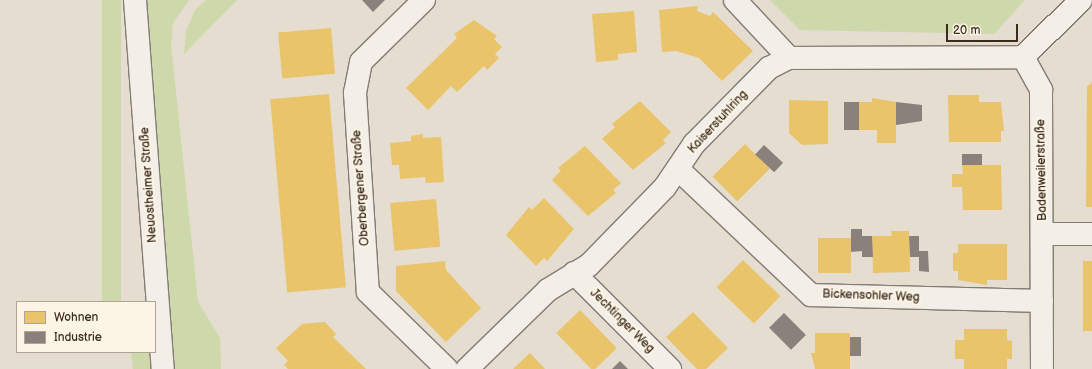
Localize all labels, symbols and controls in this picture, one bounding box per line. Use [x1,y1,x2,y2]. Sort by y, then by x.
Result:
scale bar [948,16,1020,42]
text: 20 m [953,23,980,38]
street label: Kaiserstuhlring [685,87,751,157]
street label: Badenweilerstraße [1034,119,1050,221]
street label: Neuostheimer Straße [138,127,160,243]
street label: Oberbergener Straße [350,129,372,247]
street label: Jechtinger Weg [587,286,657,356]
street label: Bickensohler Weg [822,287,920,305]
legend [16,301,156,353]
text: Wohnen [54,310,98,325]
text: Industrie [54,330,102,345]

